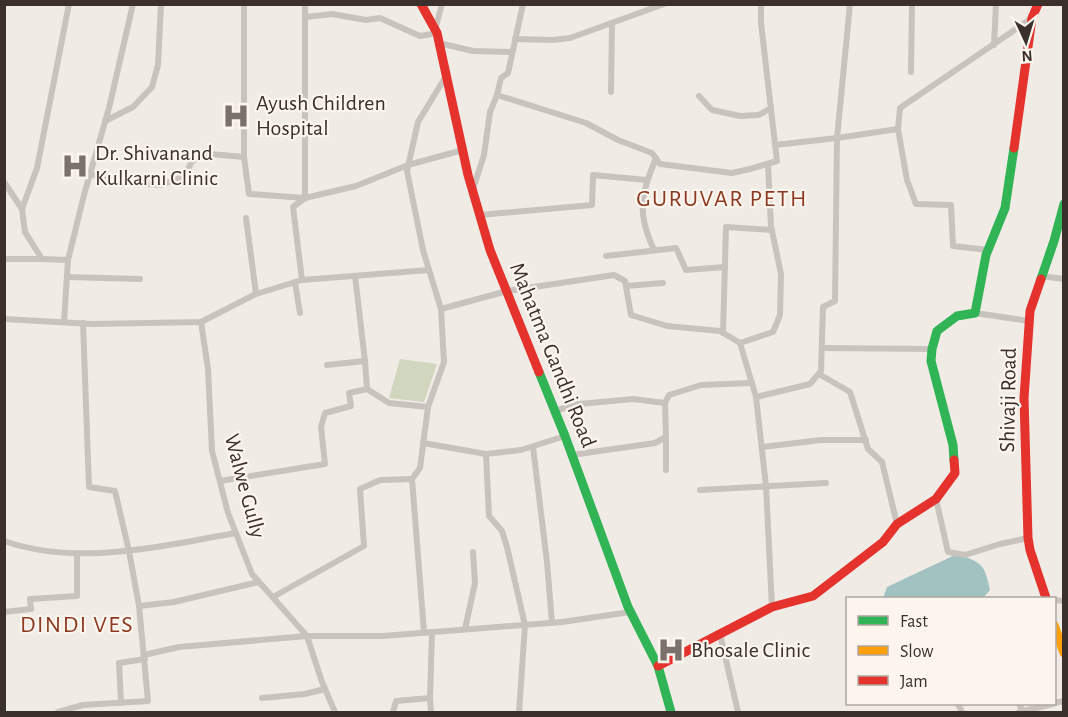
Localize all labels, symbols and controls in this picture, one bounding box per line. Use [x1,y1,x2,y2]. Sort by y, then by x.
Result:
north arrow [996,12,1056,72]
text: N [1021,48,1033,64]
place label: Ayush Children Hospital [256,92,386,139]
hospital icon: Ayush Children Hospital [221,101,251,131]
place label: Dr. Shivanand Kulkarni Clinic [95,142,218,189]
hospital icon: Dr. Shivanand Kulkarni Clinic [60,151,90,181]
district label: GURUVAR PETH [636,187,808,211]
street label: Mahatma Gandhi Road [506,259,600,451]
street label: Shivaji Road [996,348,1020,452]
street label: Walwe Gully [221,432,270,541]
legend [846,597,1056,705]
district label: DINDI VES [20,613,134,637]
text: Fast [900,613,928,631]
hospital icon: Bhosale Clinic [656,635,686,665]
place label: Bhosale Clinic [691,639,810,661]
text: Slow [900,643,933,661]
text: Jam [900,673,928,691]

